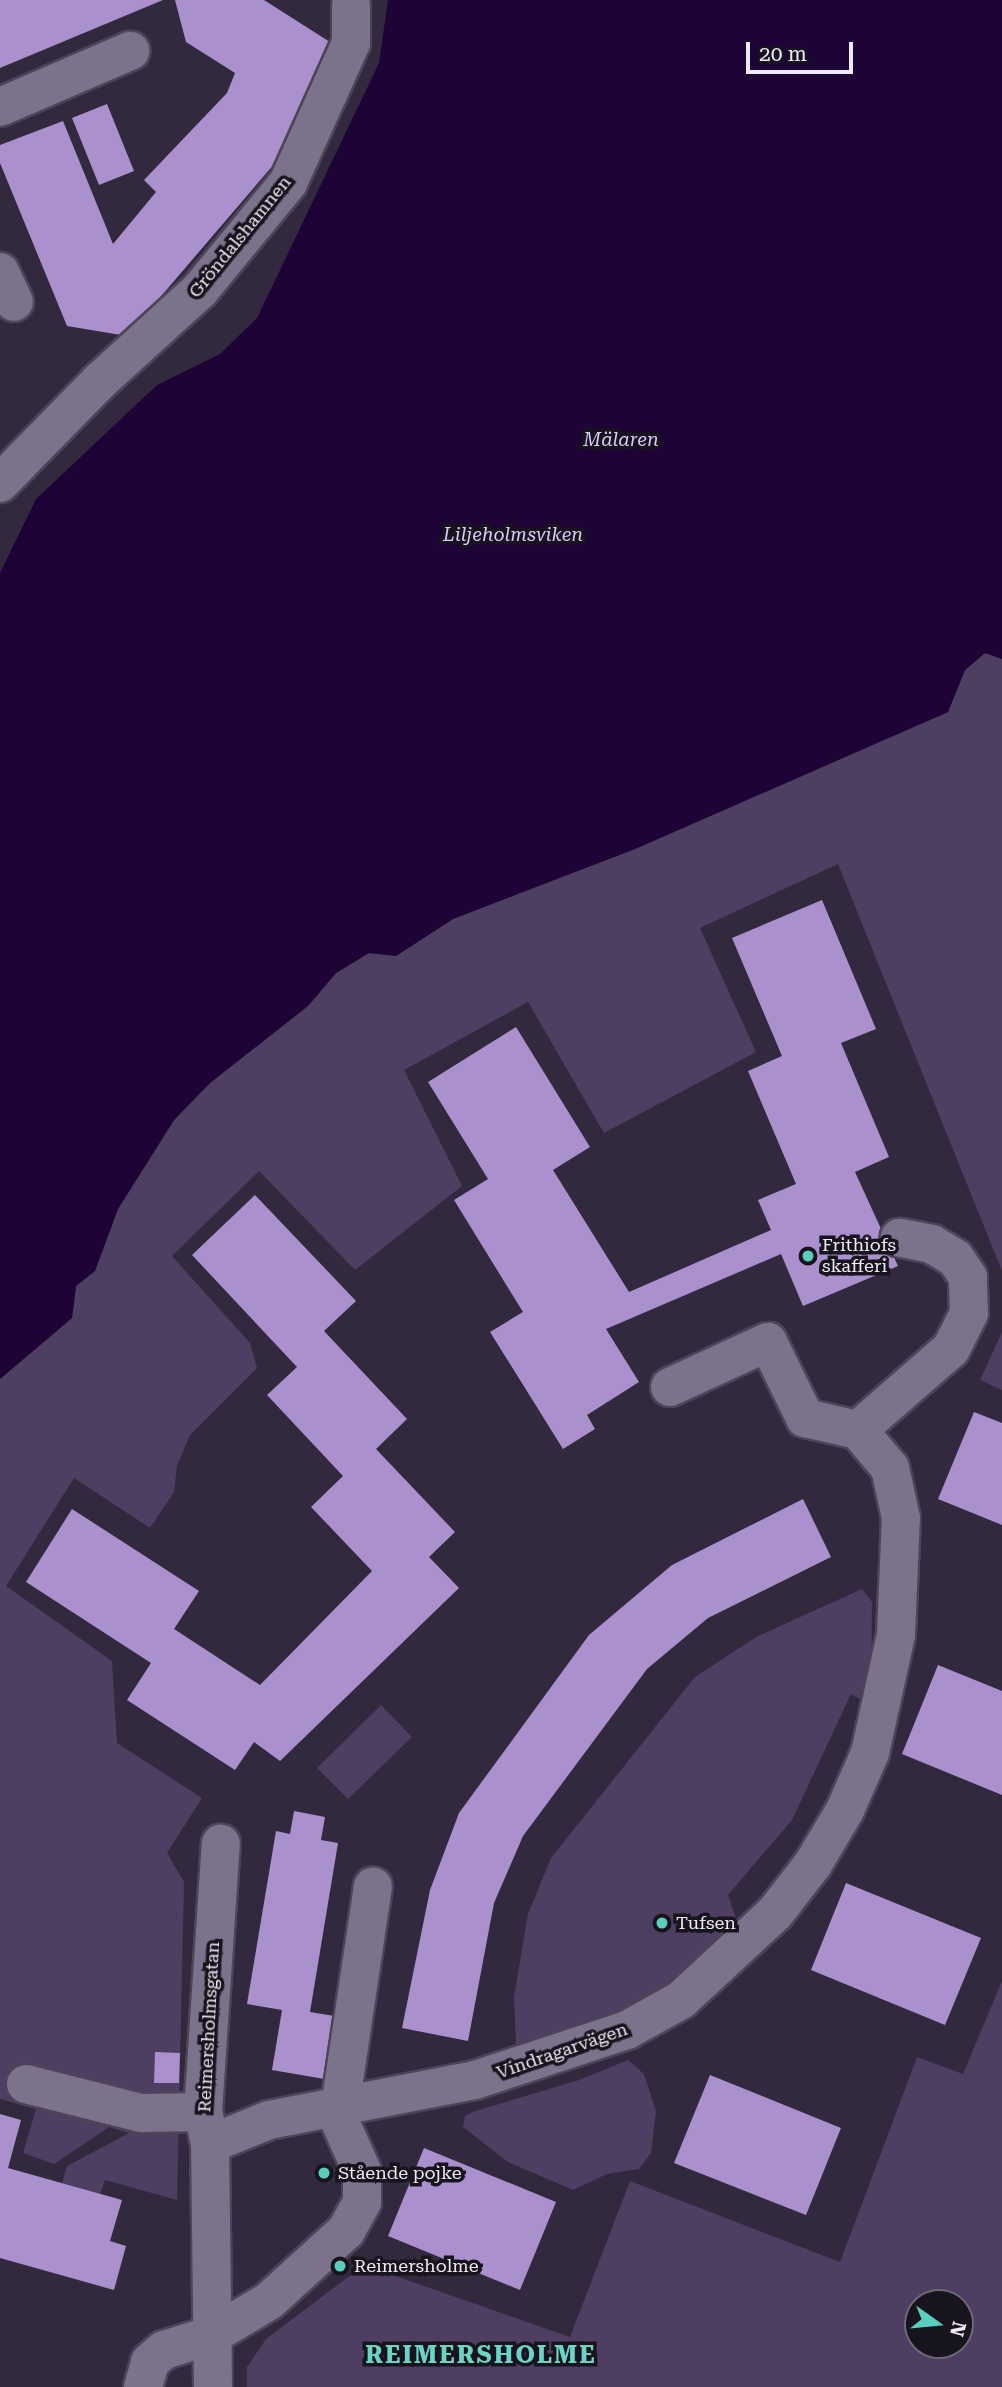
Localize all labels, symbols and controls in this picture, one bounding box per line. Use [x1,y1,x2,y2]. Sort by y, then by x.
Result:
scale bar [750,28,857,72]
text: 20 m [759,42,807,66]
street label: Gröndalshamnen [184,172,296,302]
water label: Mälaren [583,429,659,451]
water label: Liljeholmsviken [443,524,583,546]
place label: Frithiofs skafferi [822,1235,896,1278]
marker: Frithiofs skafferi [800,1248,816,1264]
place label: Tufsen [676,1912,736,1934]
marker: Tufsen [654,1915,670,1931]
street label: Reimersholmsgatan [194,1941,224,2113]
street label: Vindragarvägen [494,2018,630,2084]
place label: Stående pojke [338,2162,462,2184]
marker: Stående pojke [316,2165,332,2181]
place label: Reimersholme [354,2255,479,2277]
marker: Reimersholme [332,2258,348,2274]
north arrow [904,2289,974,2359]
text: N [945,2319,971,2339]
district label: REIMERSHOLME [367,2342,595,2370]

